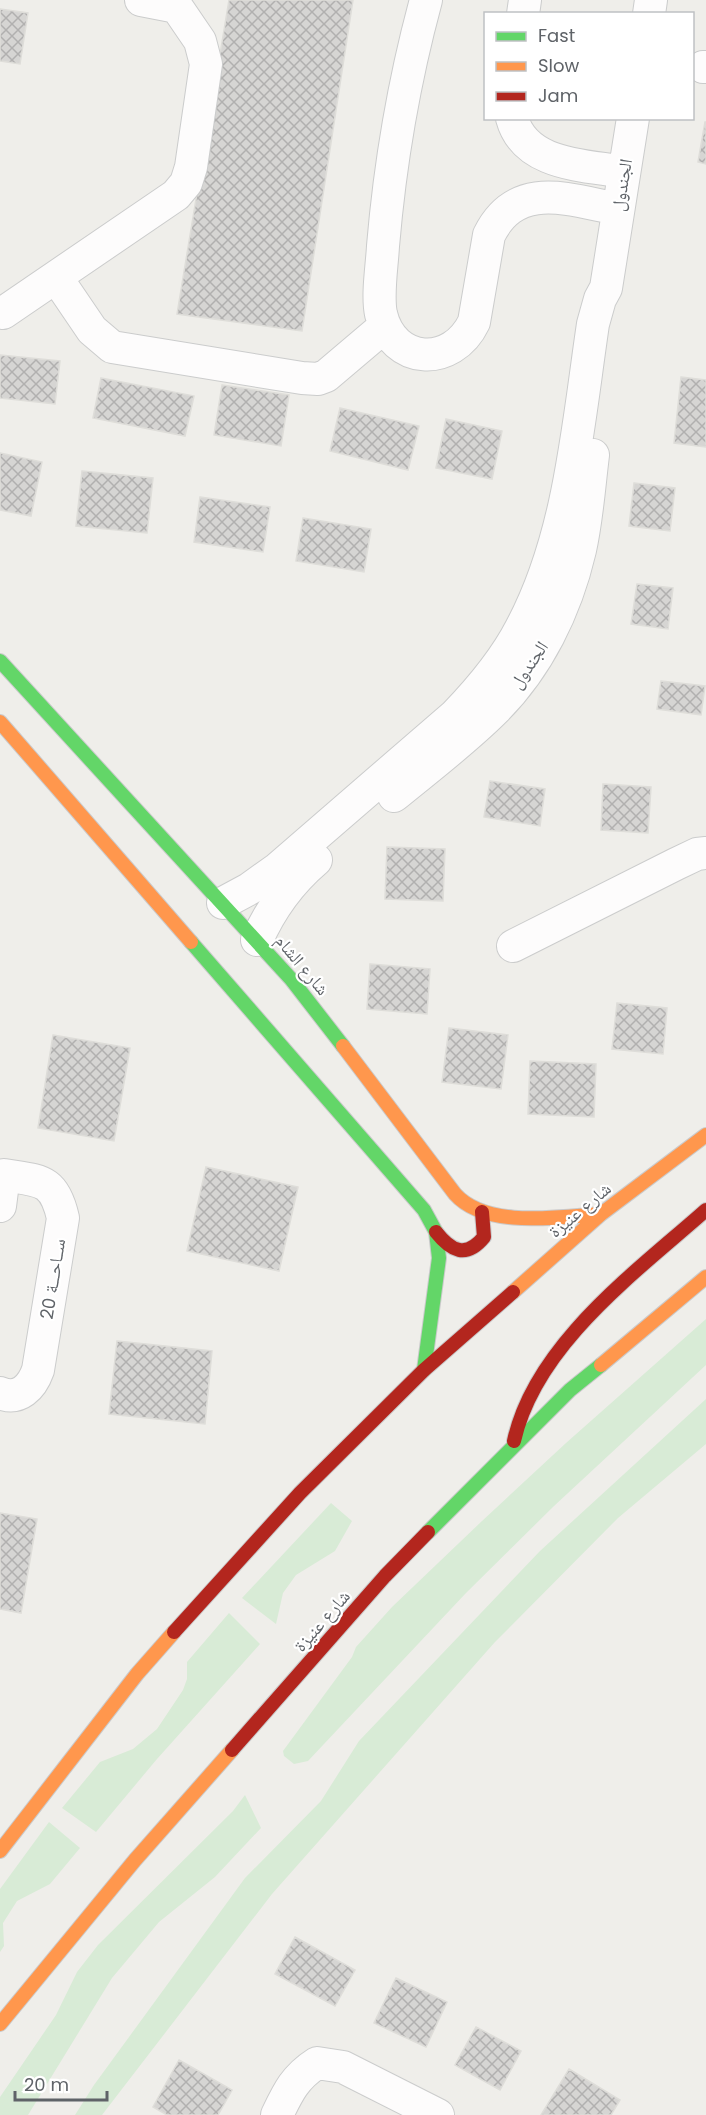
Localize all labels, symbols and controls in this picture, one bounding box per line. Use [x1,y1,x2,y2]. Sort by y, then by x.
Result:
legend [484,12,694,120]
text: Fast [538,23,575,48]
text: Slow [538,53,580,78]
text: Jam [538,83,578,108]
street label: الجندول [605,157,638,213]
street label: الجندول [503,636,554,694]
street label: شارع الشام [270,929,335,1000]
street label: شارع عنيزة [543,1176,616,1243]
street label: ســاحـــة 20 [34,1237,71,1321]
street label: شارع عنيزة [288,1584,355,1657]
scale bar [15,2064,106,2102]
text: 20 m [24,2072,69,2097]

